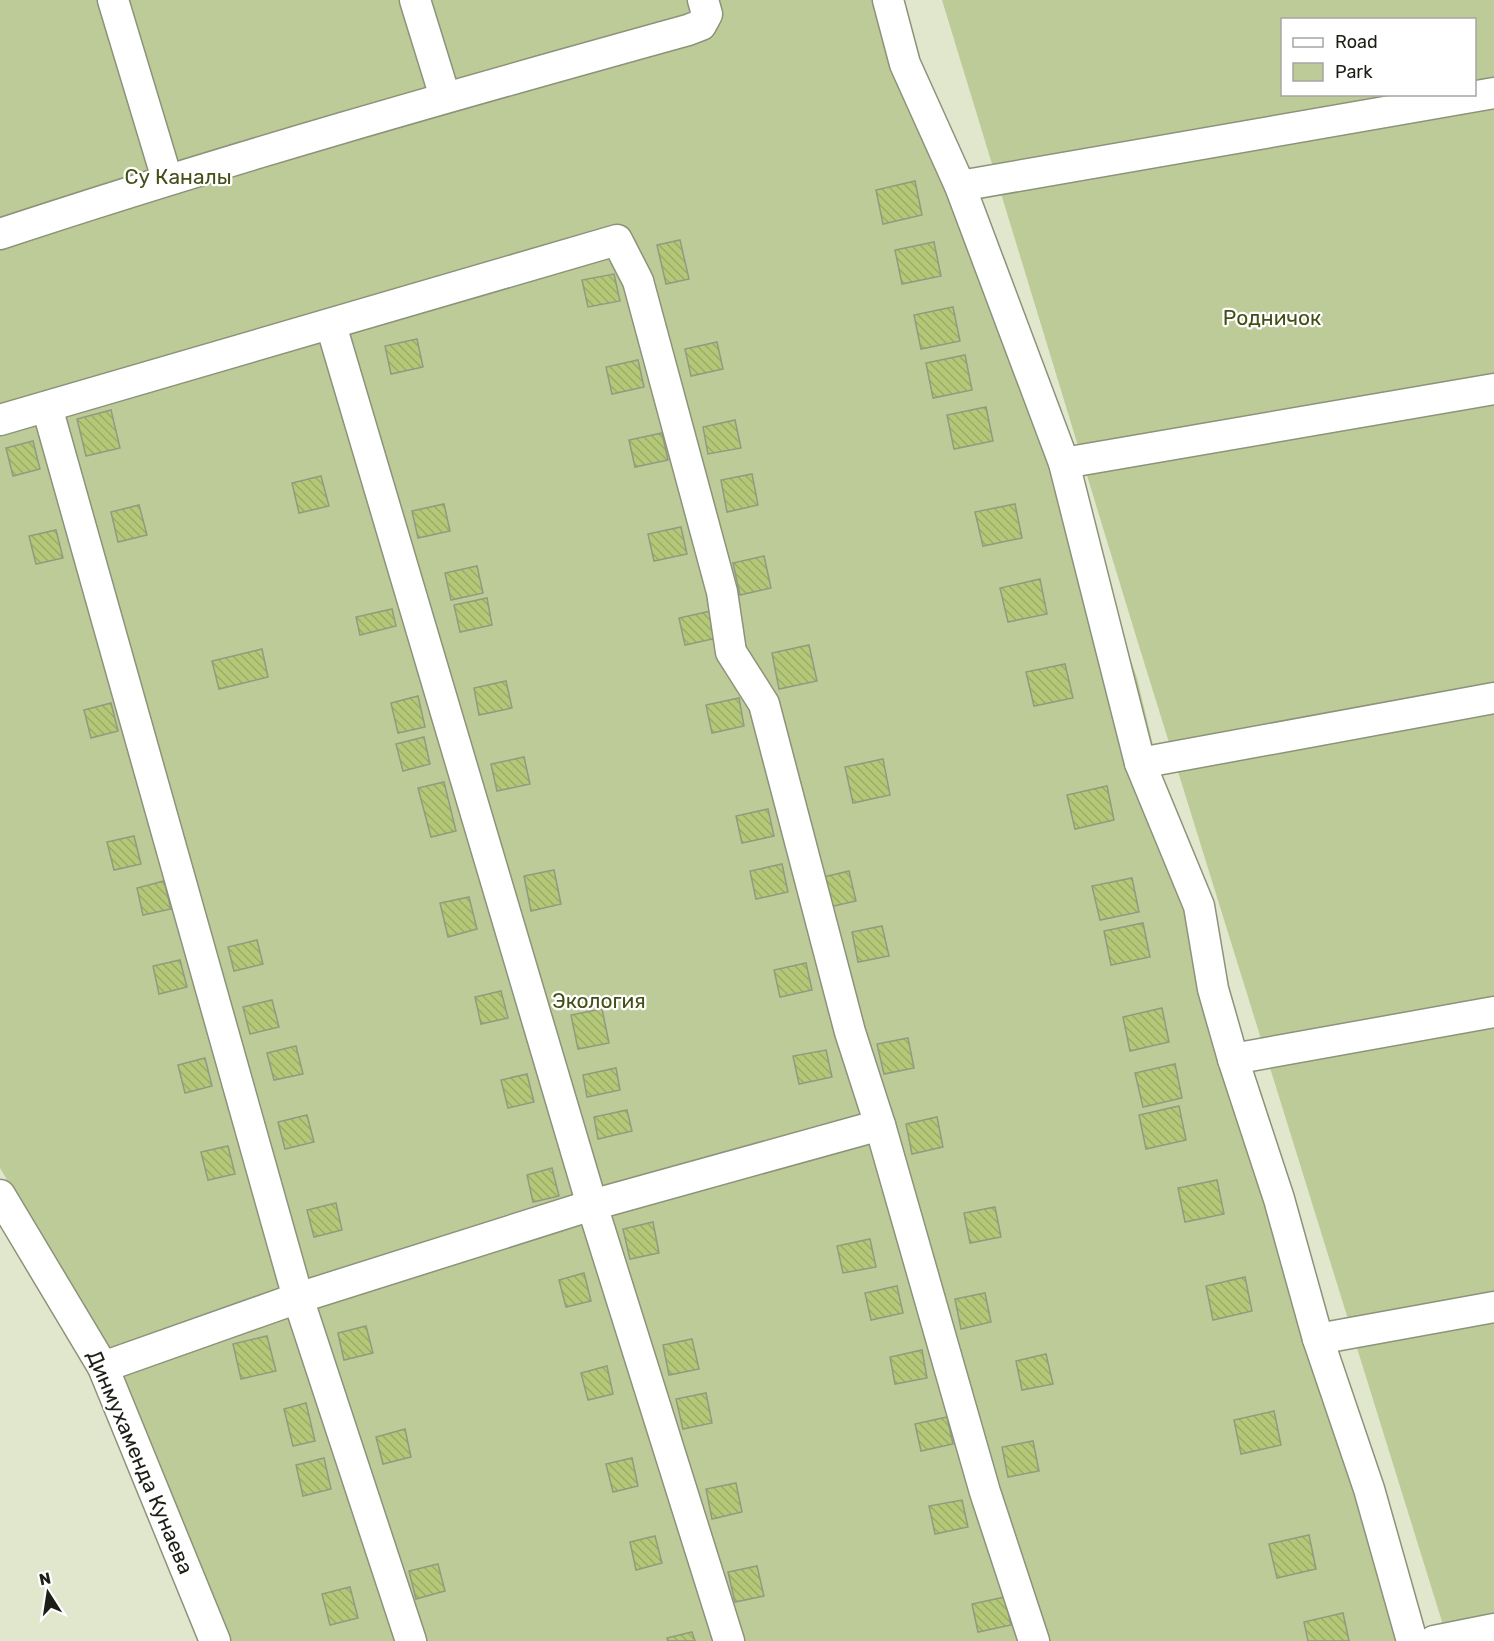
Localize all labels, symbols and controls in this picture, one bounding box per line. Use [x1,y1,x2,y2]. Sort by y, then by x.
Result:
legend [1281,18,1476,96]
text: Road [1335,31,1378,53]
text: Park [1335,61,1373,83]
park label: Су Каналы [124,164,232,189]
park label: Родничок [1223,305,1321,330]
park label: Экология [552,988,646,1013]
street label: Динмухаменда Кунаева [82,1346,199,1578]
north arrow [18,1563,78,1623]
text: N [37,1568,53,1589]

